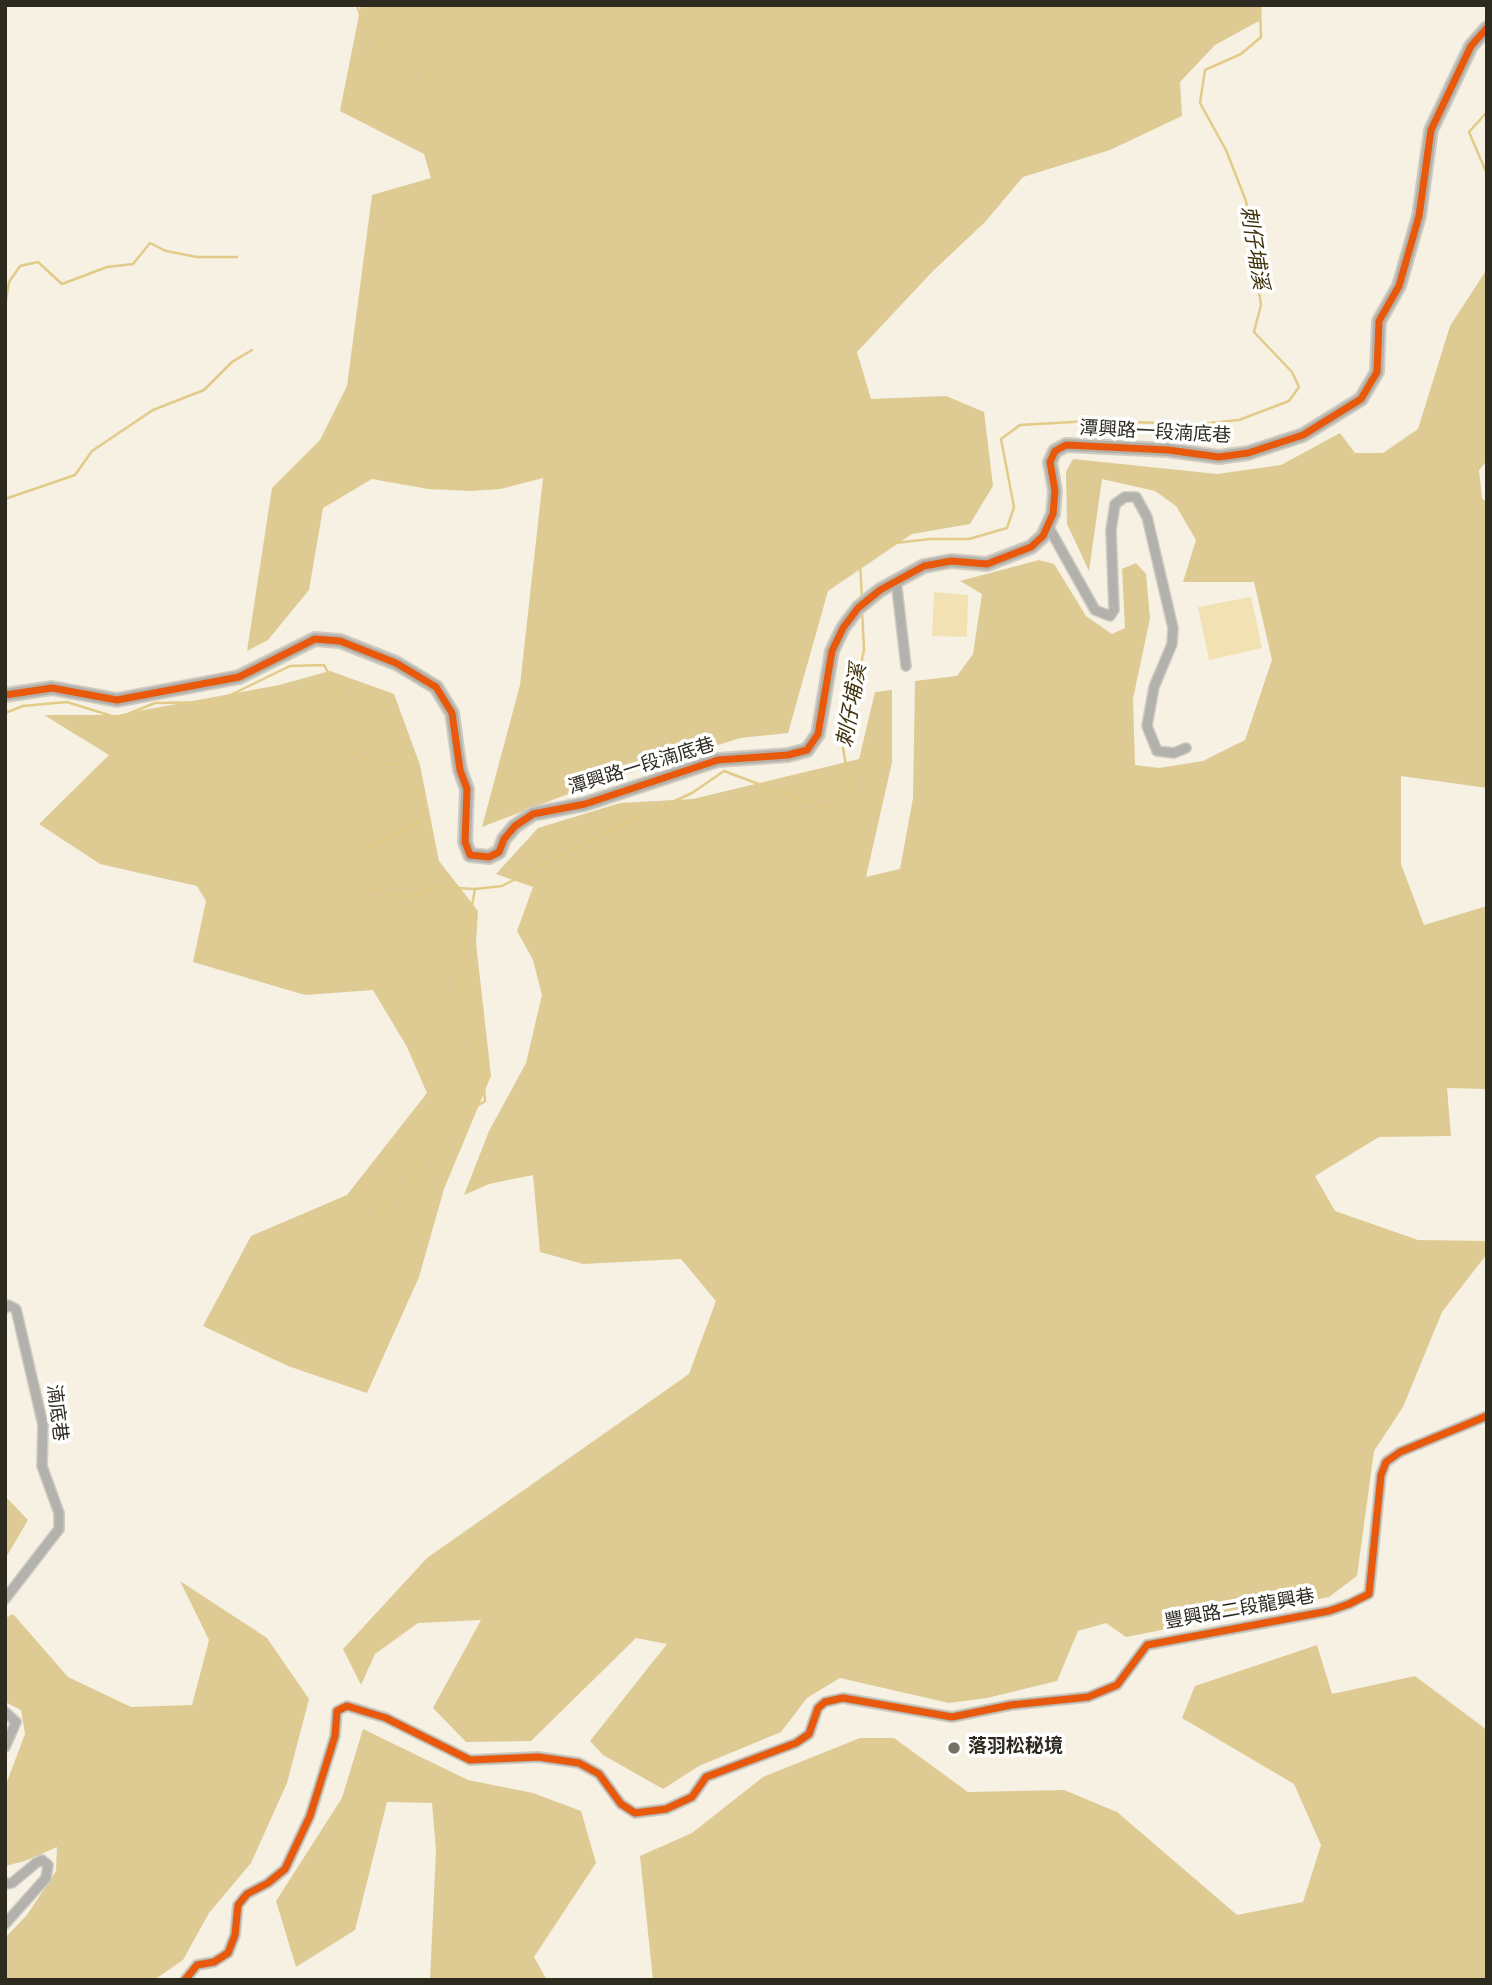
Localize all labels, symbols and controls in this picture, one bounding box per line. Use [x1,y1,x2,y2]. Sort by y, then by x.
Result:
water label: 刺仔埔溪 [1233,205,1271,291]
street label: 潭興路一段湳底巷 [1079,419,1231,449]
water label: 刺仔埔溪 [834,662,874,750]
street label: 潭興路一段湳底巷 [566,735,718,801]
street label: 湳底巷 [40,1383,70,1443]
street label: 豐興路二段龍興巷 [1163,1587,1317,1635]
place label: 落羽松秘境 [968,1737,1063,1759]
marker: 落羽松秘境 [946,1740,962,1756]

